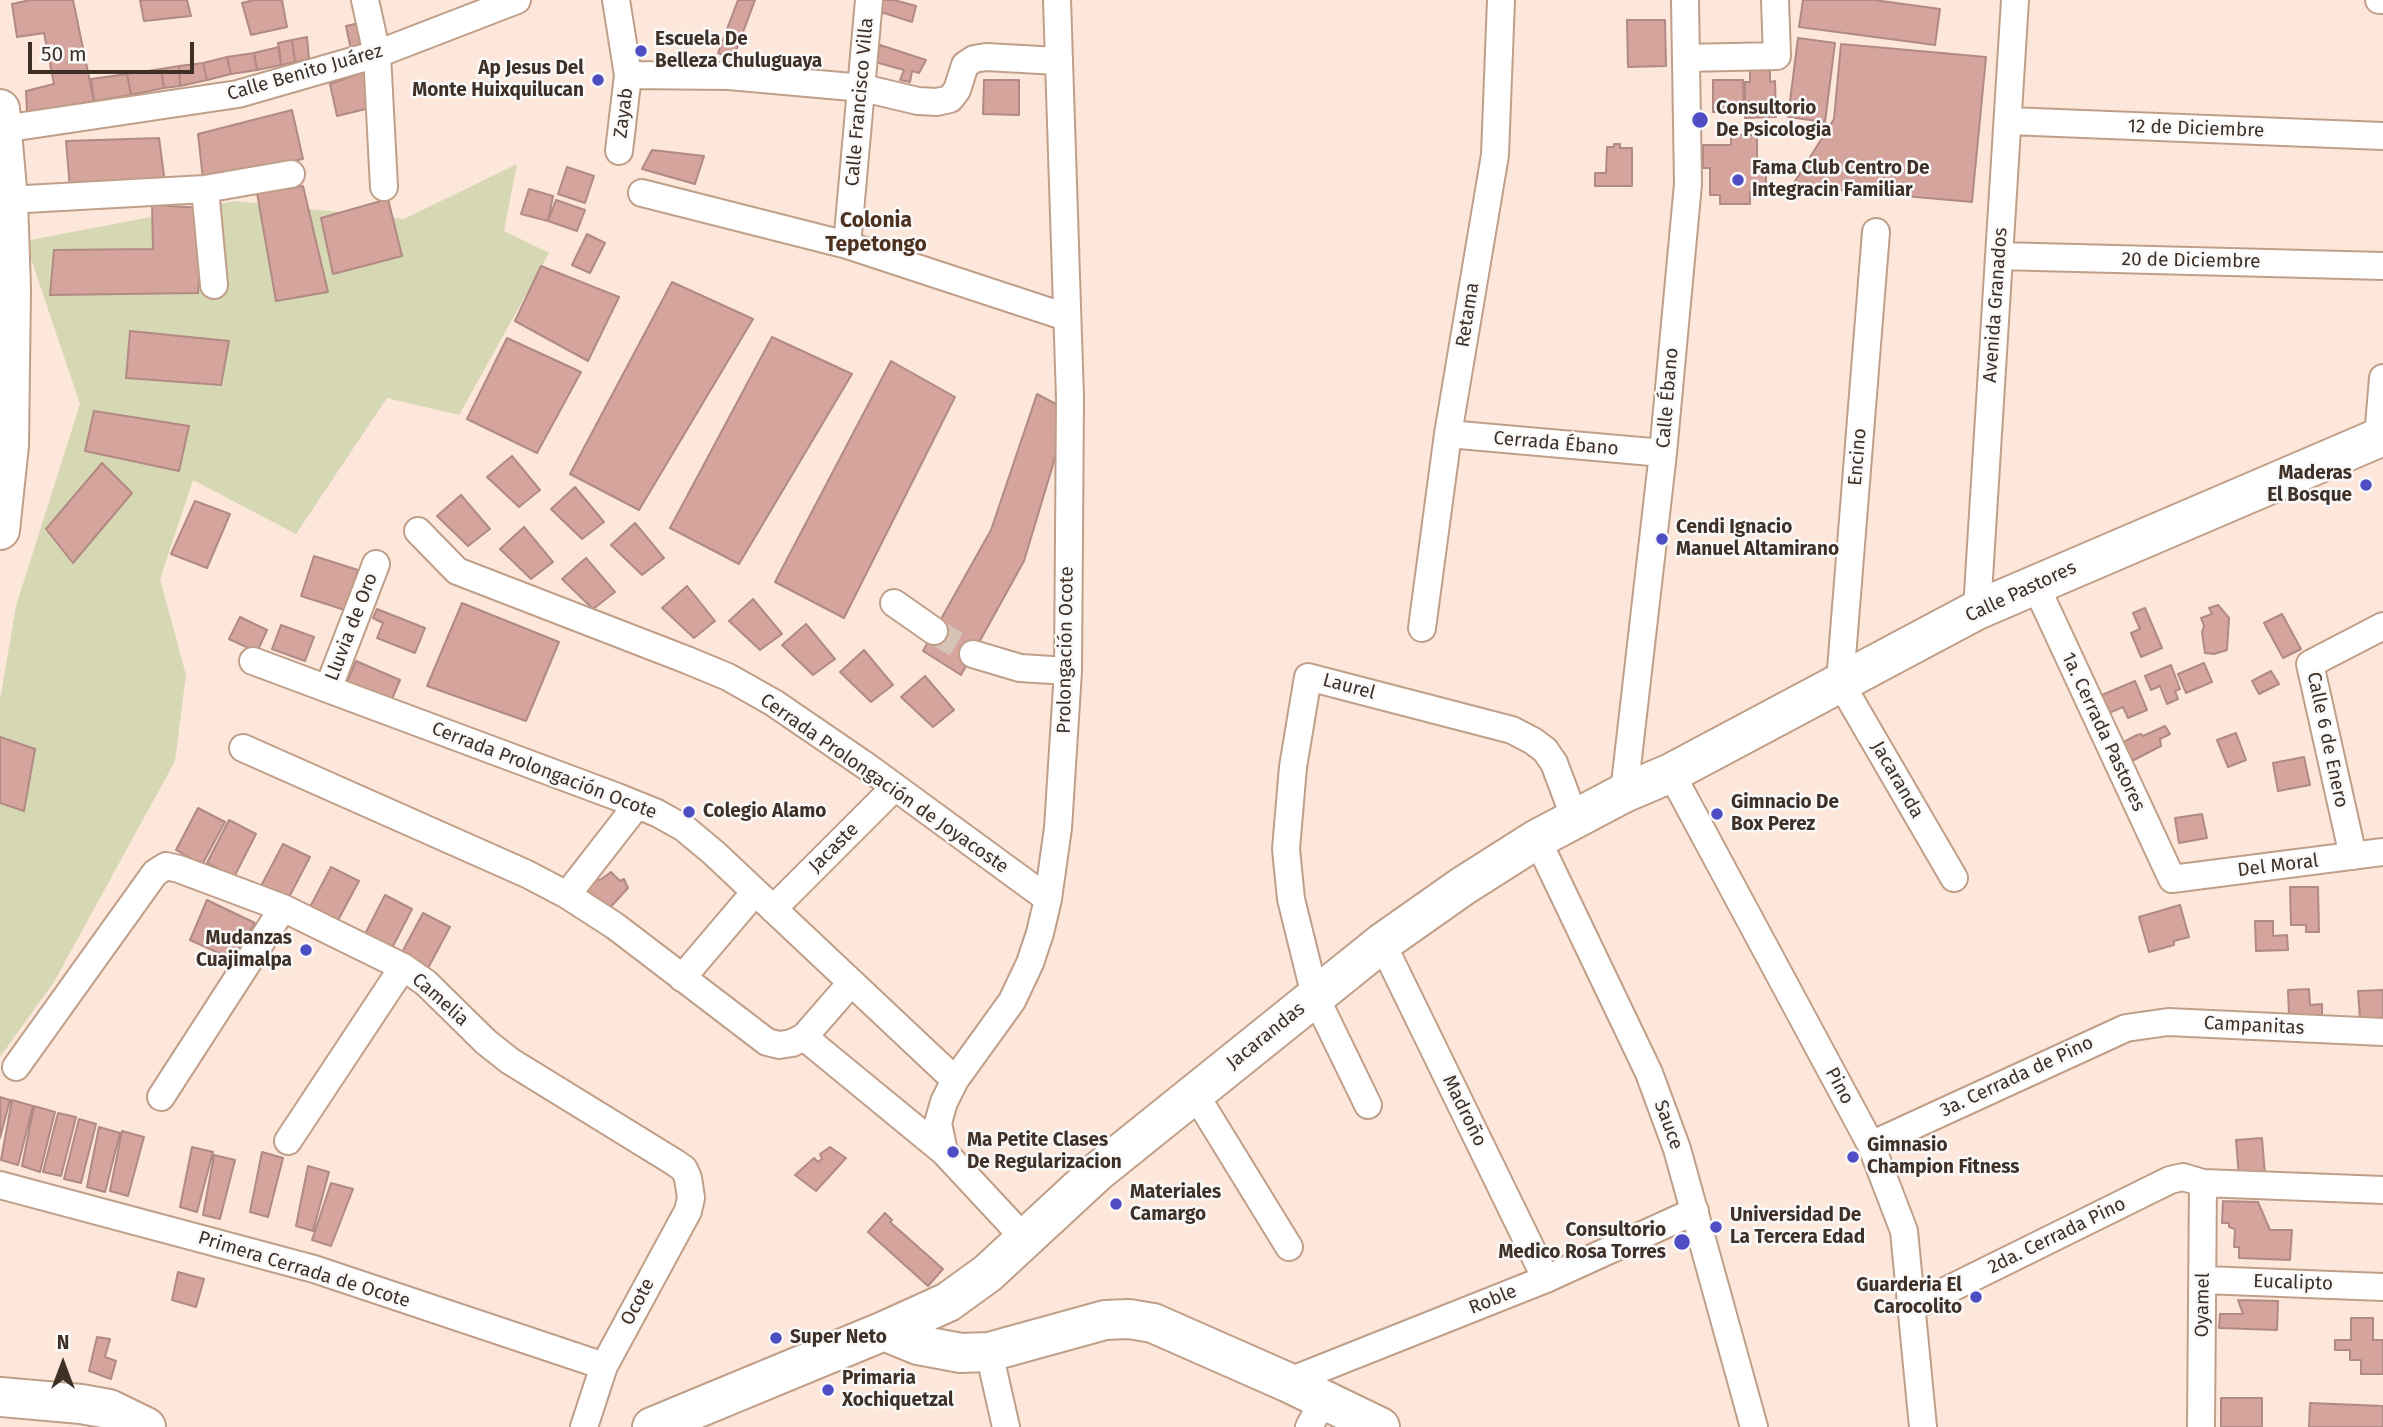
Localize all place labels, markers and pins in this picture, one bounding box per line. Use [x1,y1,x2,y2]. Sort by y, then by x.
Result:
place label: Escuela De Belleza Chuluguaya [655,29,822,73]
marker: Escuela De Belleza Chuluguaya [633,43,649,59]
place label: Ap Jesus Del Monte Huixquilucan [412,58,584,102]
marker: Ap Jesus Del Monte Huixquilucan [590,72,606,88]
place label: Consultorio De Psicologia [1716,98,1831,142]
marker: Consultorio De Psicologia [1690,110,1710,130]
place label: Fama Club Centro De Integracin Familiar [1752,158,1929,202]
marker: Fama Club Centro De Integracin Familiar [1730,172,1746,188]
place label: Maderas El Bosque [2267,463,2352,507]
marker: Maderas El Bosque [2358,477,2374,493]
place label: Cendi Ignacio Manuel Altamirano [1676,517,1839,561]
marker: Cendi Ignacio Manuel Altamirano [1654,531,1670,547]
place label: Gimnacio De Box Perez [1731,792,1839,836]
place label: Colegio Alamo [703,801,826,823]
marker: Colegio Alamo [681,804,697,820]
marker: Gimnacio De Box Perez [1709,806,1725,822]
place label: Mudanzas Cuajimalpa [196,928,292,972]
marker: Mudanzas Cuajimalpa [298,942,314,958]
place label: Ma Petite Clases De Regularizacion [967,1130,1122,1174]
place label: Gimnasio Champion Fitness [1867,1135,2019,1179]
marker: Ma Petite Clases De Regularizacion [945,1144,961,1160]
marker: Gimnasio Champion Fitness [1845,1149,1861,1165]
place label: Materiales Camargo [1130,1182,1221,1226]
marker: Materiales Camargo [1108,1196,1124,1212]
place label: Universidad De La Tercera Edad [1730,1205,1865,1249]
marker: Universidad De La Tercera Edad [1708,1219,1724,1235]
place label: Consultorio Medico Rosa Torres [1498,1220,1666,1264]
marker: Consultorio Medico Rosa Torres [1672,1232,1692,1252]
place label: Guarderia El Carocolito [1856,1275,1962,1319]
marker: Guarderia El Carocolito [1968,1289,1984,1305]
place label: Super Neto [790,1327,887,1349]
marker: Super Neto [768,1330,784,1346]
place label: Primaria Xochiquetzal [842,1368,954,1412]
marker: Primaria Xochiquetzal [820,1382,836,1398]

